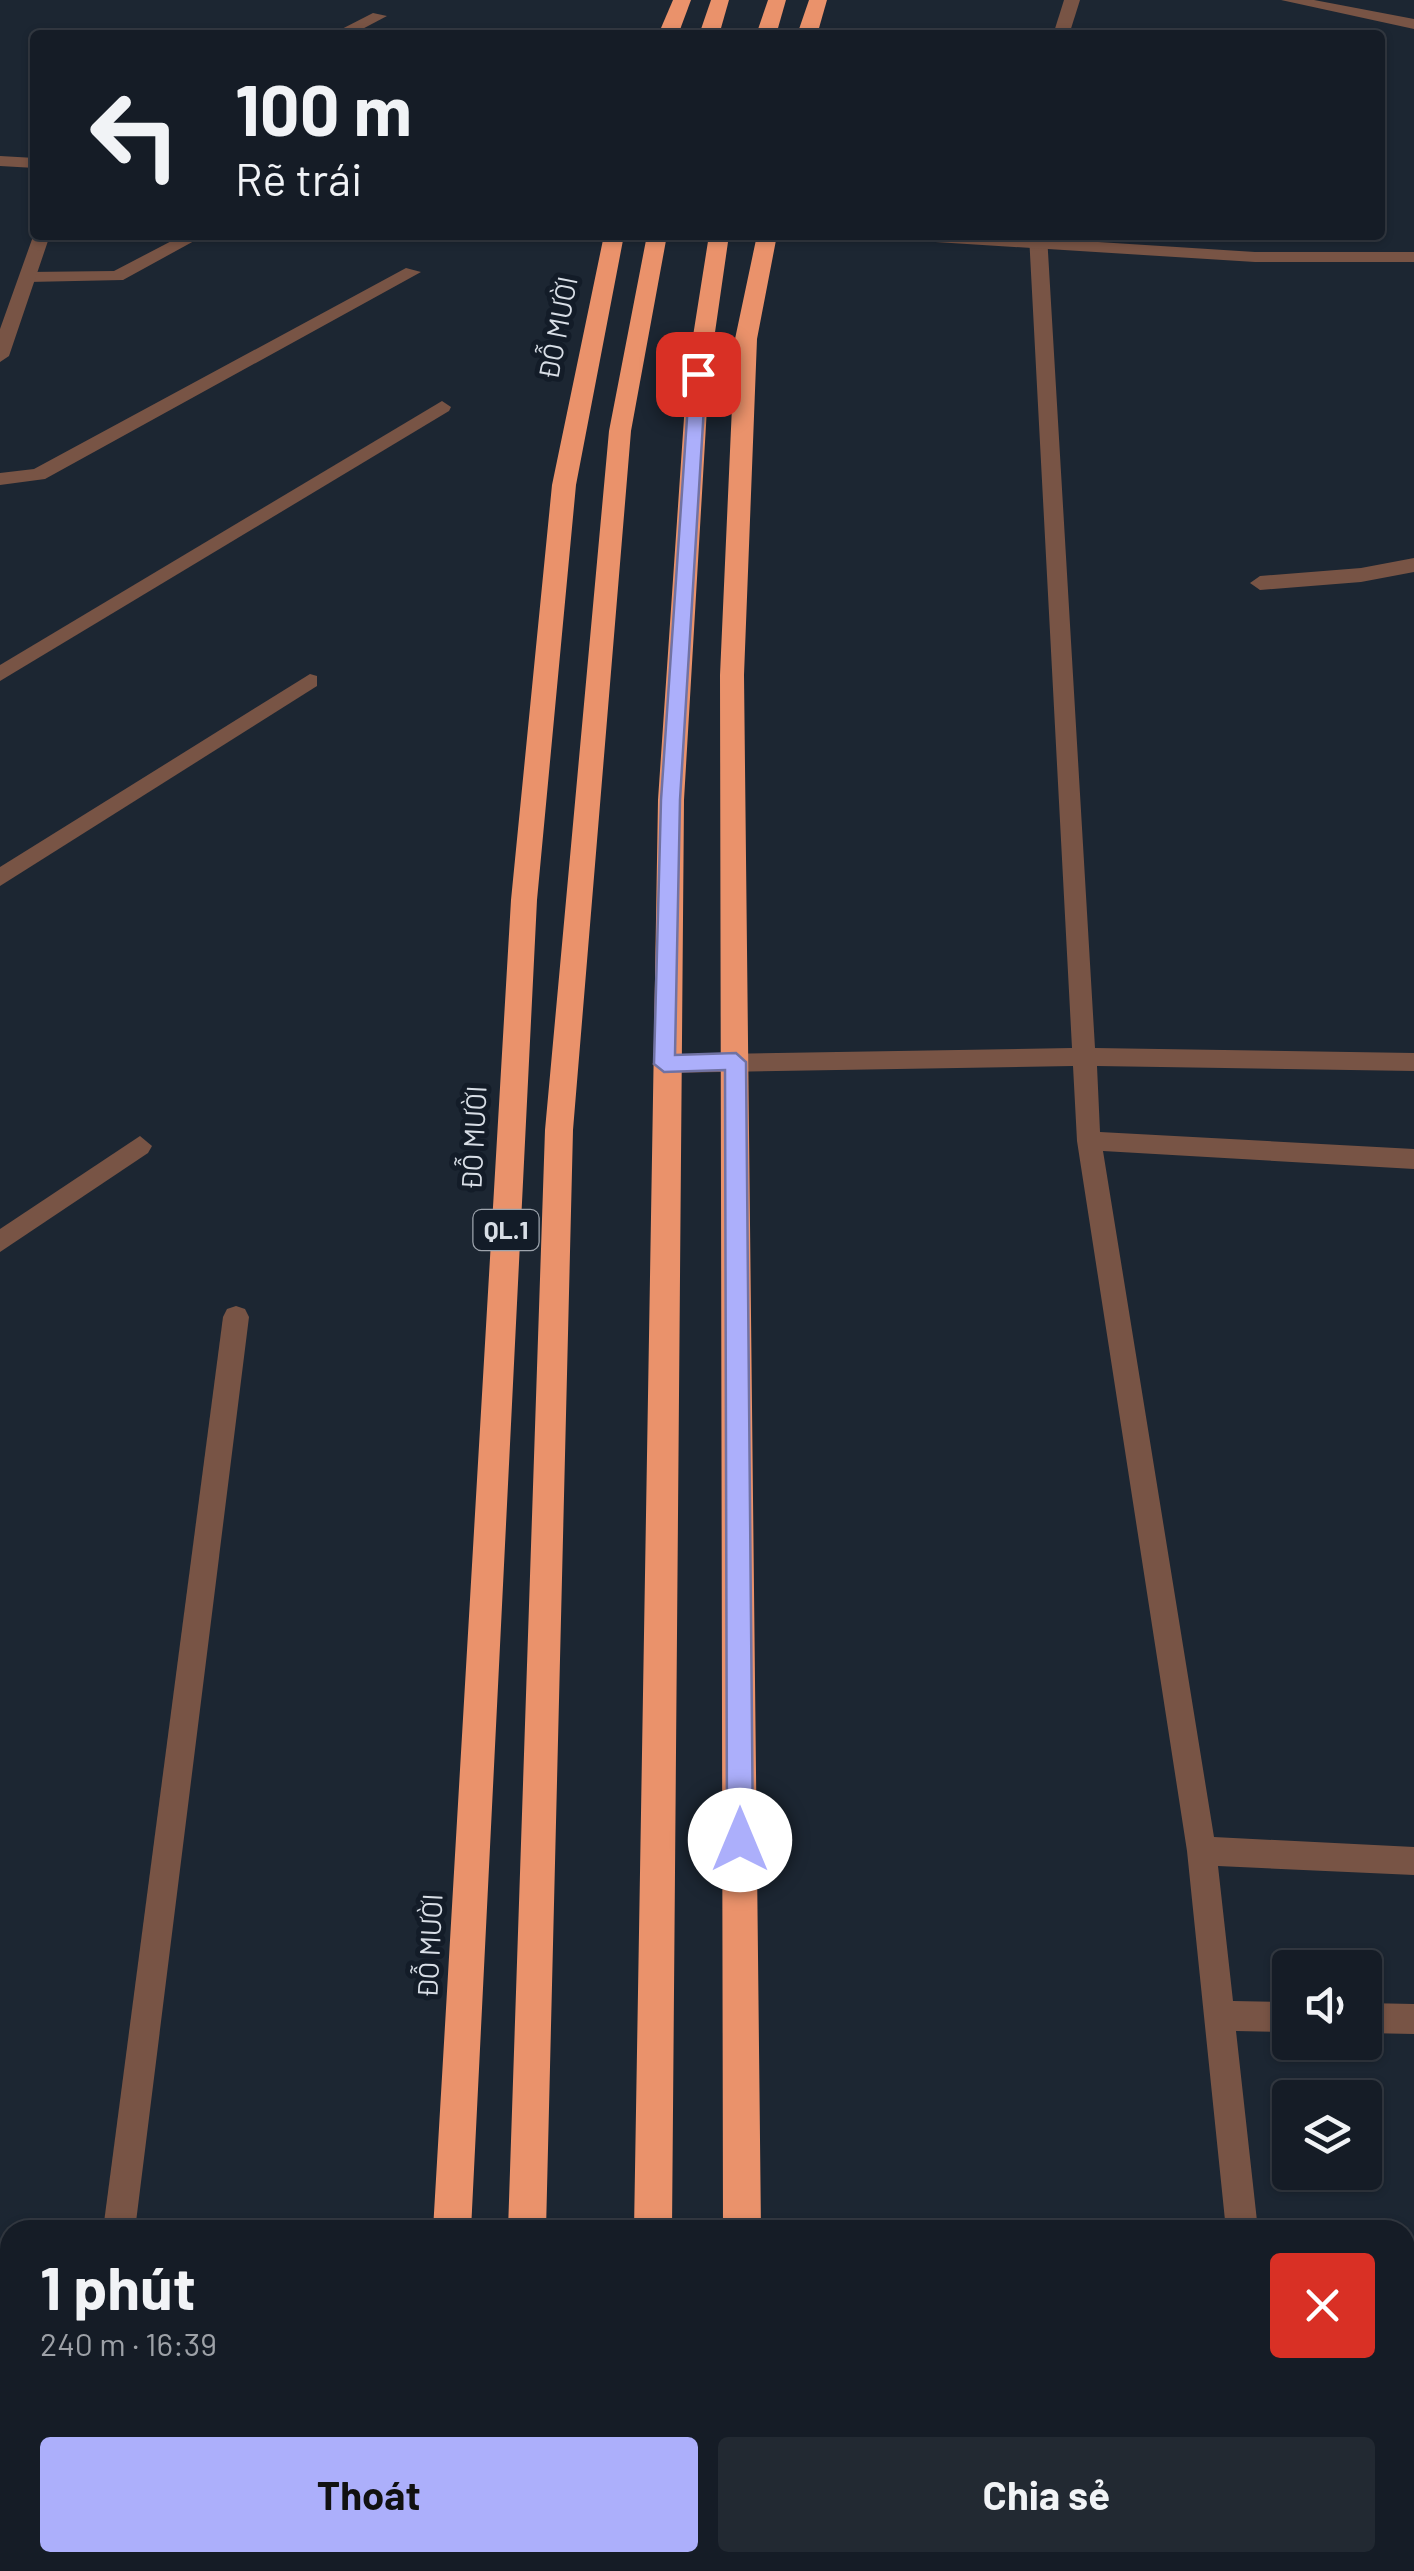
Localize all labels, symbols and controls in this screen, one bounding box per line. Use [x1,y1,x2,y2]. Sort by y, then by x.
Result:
text: 100 m [235,66,412,150]
icon: left [70,70,200,200]
text: Rẽ trái [235,151,363,205]
street label: ĐỖ MƯỜI [529,273,584,382]
pin [656,332,741,417]
icon: arrive [671,347,726,402]
street label: ĐỖ MƯỜI [452,1085,493,1191]
road number: QL.1 [474,1210,538,1250]
position arrow [688,1788,792,1892]
street label: ĐỖ MƯỜI [408,1893,449,1999]
map controls [1272,1950,1382,2190]
button: sound [1272,1950,1382,2060]
button: layers [1272,2080,1382,2190]
text: 1 phút [40,2250,196,2322]
button: close [1270,2253,1375,2358]
text: 240 m · 16:39 [40,2324,217,2362]
button: Thoát [40,2437,698,2552]
button: Chia sẻ [718,2437,1375,2552]

